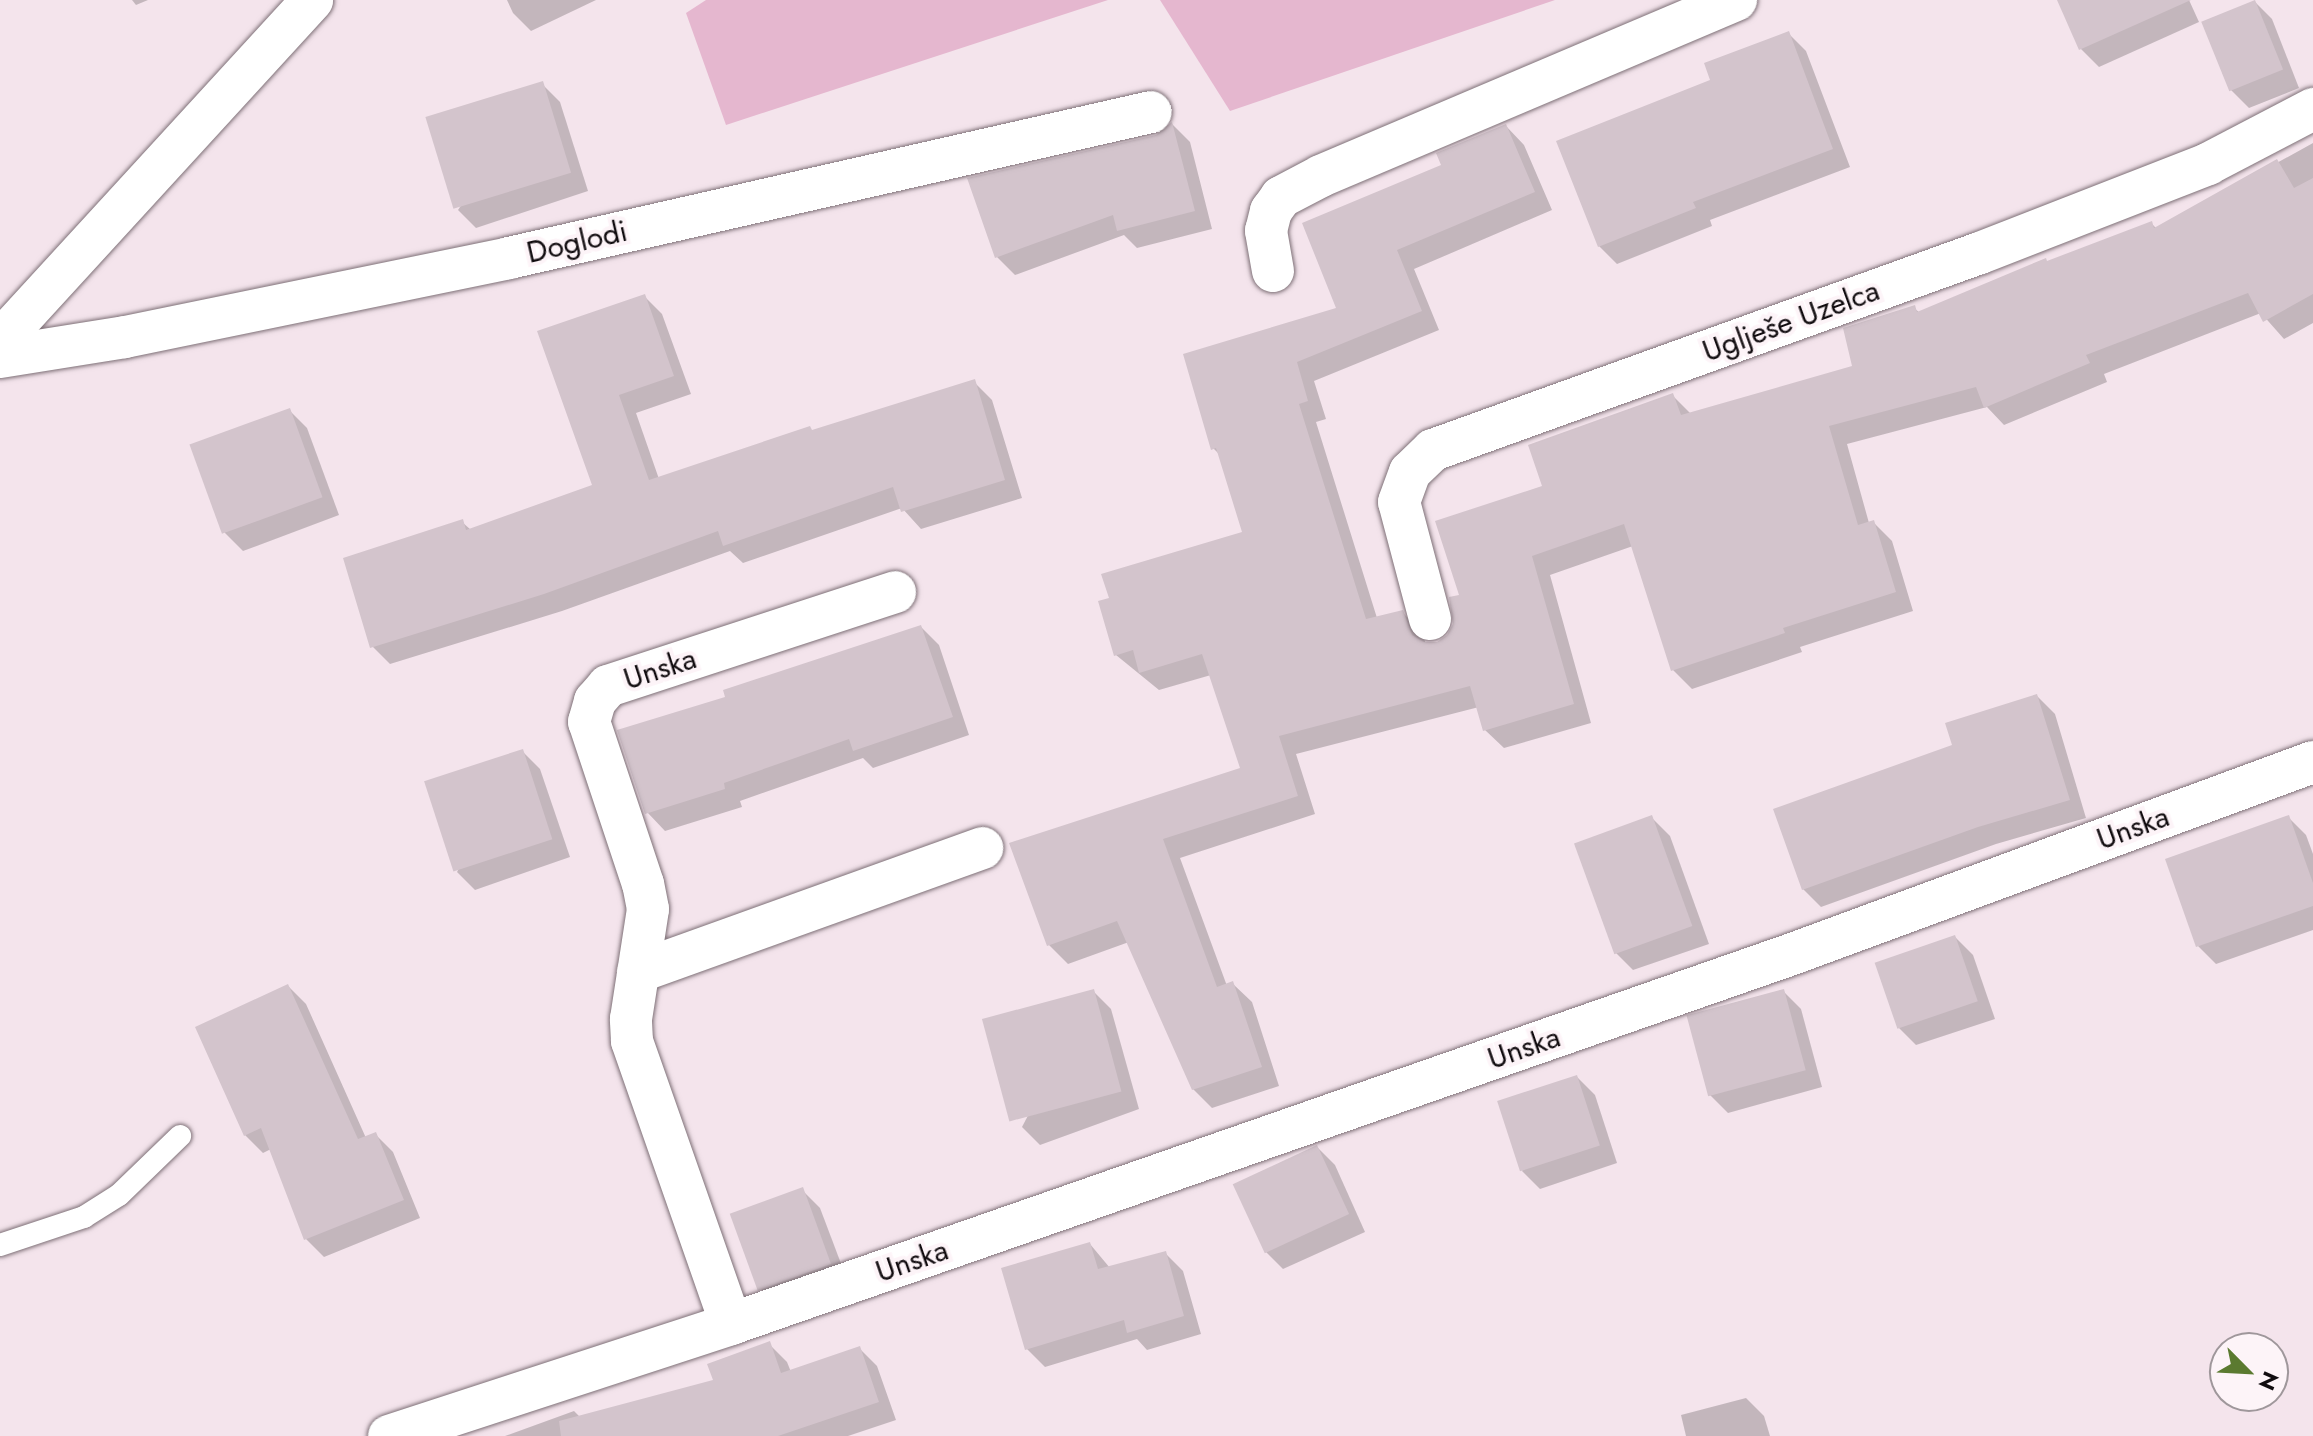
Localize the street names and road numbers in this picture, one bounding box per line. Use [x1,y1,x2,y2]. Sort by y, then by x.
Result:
street label: Doglodi [523,213,631,271]
street label: Uglješe Uzelca [1698,272,1884,370]
street label: Unska [619,640,701,698]
street label: Unska [2092,798,2174,858]
street label: Unska [1483,1019,1565,1077]
street label: Unska [871,1232,953,1290]

